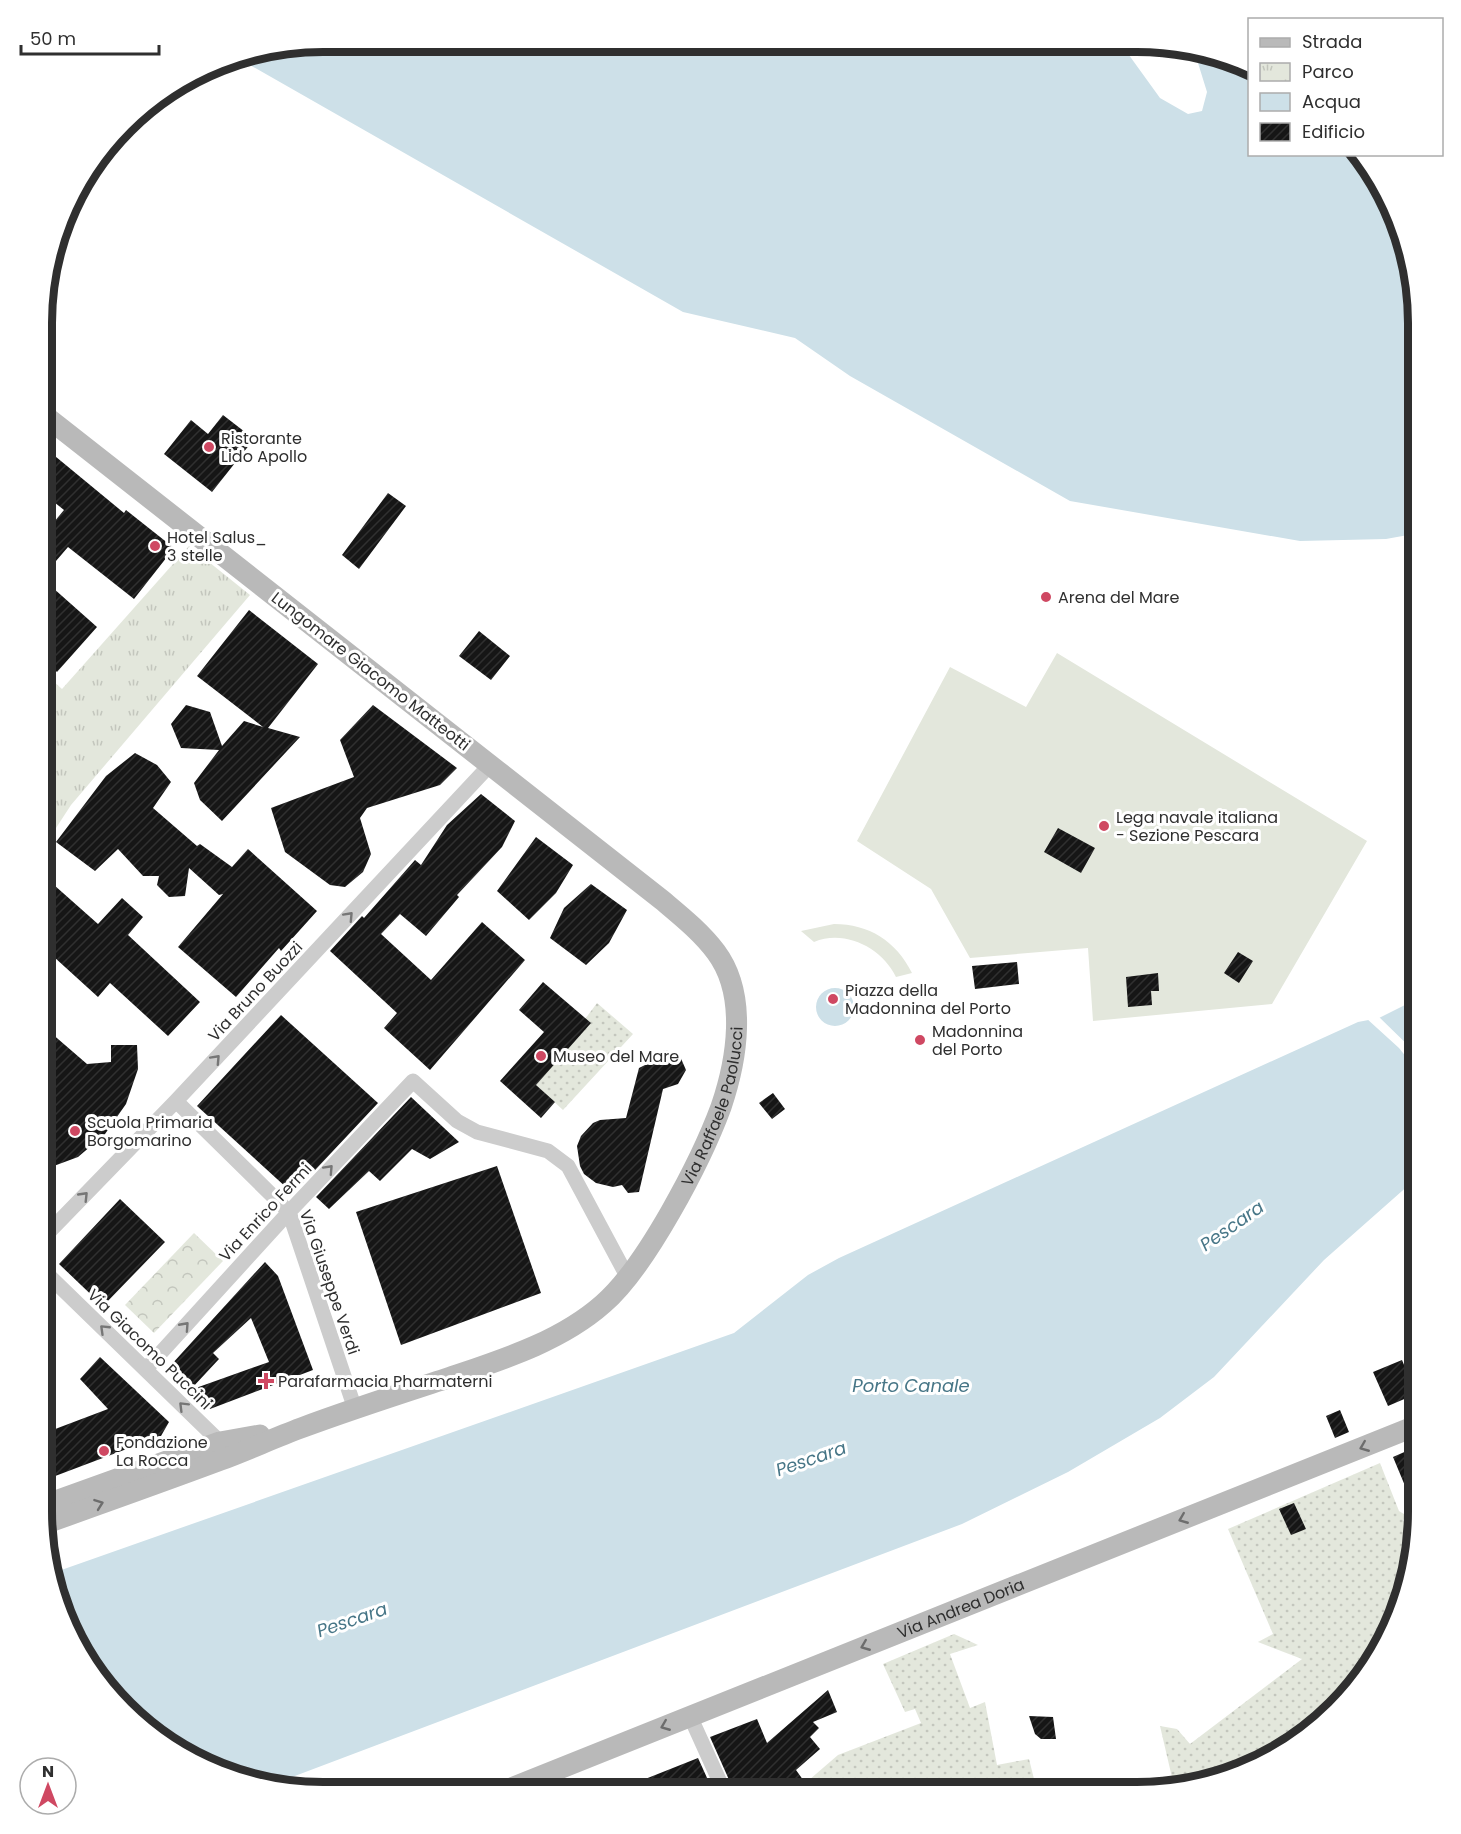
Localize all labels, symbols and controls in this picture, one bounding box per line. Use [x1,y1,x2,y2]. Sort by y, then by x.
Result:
scale bar [21,18,159,56]
legend [1248,18,1443,156]
text: 50 m [30,26,76,51]
text: Strada [1302,29,1362,54]
text: Parco [1302,59,1354,84]
text: Acqua [1302,89,1361,114]
text: Edificio [1302,119,1365,144]
place label: Ristorante Lido Apollo [221,427,307,468]
marker: Ristorante Lido Apollo [202,440,216,454]
place label: Hotel Salus_ 3 stelle [167,526,267,567]
marker: Hotel Salus_ 3 stelle [148,539,162,553]
place label: Arena del Mare [1058,586,1180,609]
street label: Lungomare Giacomo Matteotti [267,587,475,756]
marker: Arena del Mare [1039,590,1053,604]
place label: Lega navale italiana - Sezione Pescara [1116,806,1278,847]
marker: Lega navale italiana - Sezione Pescara [1097,819,1111,833]
one-way arrow [342,912,353,923]
street label: Via Bruno Buozzi [203,936,308,1047]
place label: Piazza della Madonnina del Porto [845,979,1011,1020]
marker: Piazza della Madonnina del Porto [826,992,840,1006]
place label: Madonnina del Porto [932,1020,1023,1061]
street label: Via Raffaele Paolucci [676,1026,749,1190]
marker: Madonnina del Porto [913,1033,927,1047]
place label: Museo del Mare [553,1045,679,1068]
marker: Museo del Mare [534,1049,548,1063]
one-way arrow [209,1055,220,1065]
place label: Scuola Primaria Borgomarino [87,1111,213,1152]
marker: Scuola Primaria Borgomarino [68,1124,82,1138]
street label: Via Enrico Fermi [214,1158,317,1267]
one-way arrow [322,1166,333,1176]
one-way arrow [76,1192,87,1203]
water label: Pescara [1195,1194,1269,1257]
street label: Via Giuseppe Verdi [294,1207,365,1358]
street label: Via Giacomo Puccini [82,1284,217,1415]
one-way arrow [178,1322,189,1333]
one-way arrow [100,1325,111,1336]
place label: Parafarmacia Pharmaterni [278,1370,492,1393]
water label: Porto Canale [852,1373,970,1398]
marker: Parafarmacia Pharmaterni [259,1374,273,1388]
one-way arrow [179,1402,190,1413]
place label: Fondazione La Rocca [116,1431,208,1472]
water label: Pescara [772,1435,849,1482]
one-way arrow [1359,1440,1370,1452]
marker: Fondazione La Rocca [97,1444,111,1458]
one-way arrow [93,1498,104,1511]
one-way arrow [1178,1512,1189,1524]
street label: Via Andrea Doria [894,1573,1028,1644]
water label: Pescara [313,1596,390,1643]
one-way arrow [861,1639,872,1651]
one-way arrow [660,1719,671,1732]
north arrow [18,1756,78,1816]
text: N [42,1760,54,1783]

